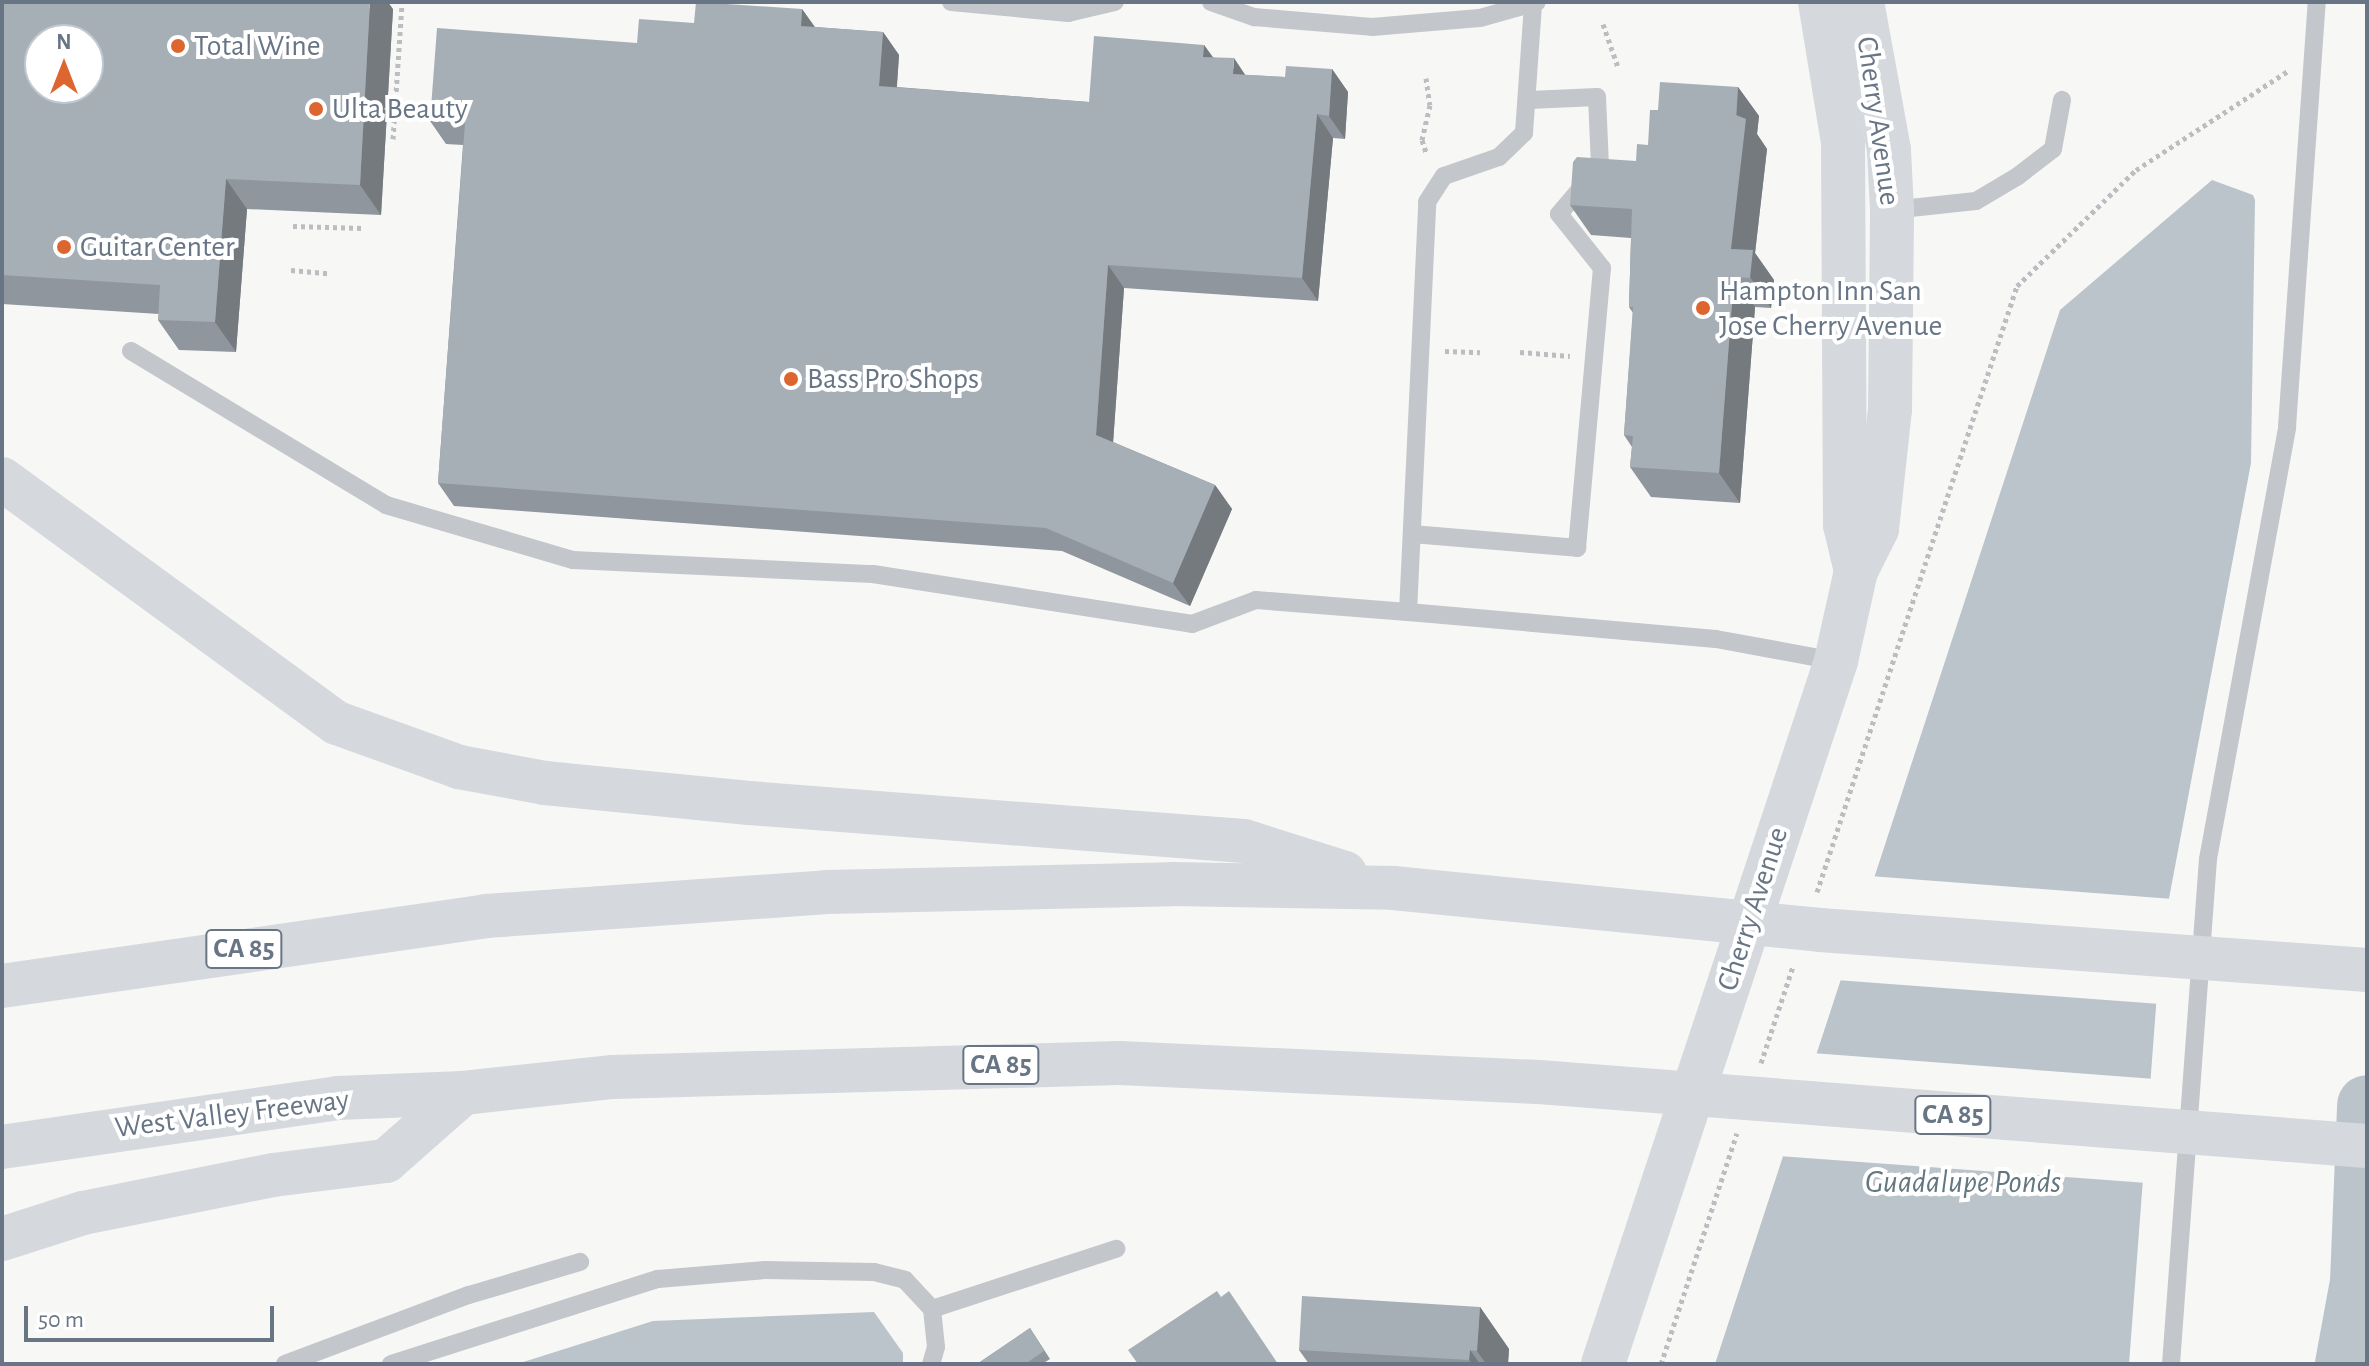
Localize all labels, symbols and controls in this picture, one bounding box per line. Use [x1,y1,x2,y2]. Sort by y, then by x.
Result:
north arrow [24,24,104,104]
place label: Total Wine [194,28,321,64]
text: N [56,31,72,53]
street label: Cherry Avenue [1848,34,1908,208]
marker: Total Wine [169,37,187,55]
place label: Ulta Beauty [332,91,468,127]
marker: Ulta Beauty [307,100,325,118]
place label: Guitar Center [80,229,235,265]
marker: Guitar Center [55,238,73,256]
place label: Hampton Inn San Jose Cherry Avenue [1719,273,1942,344]
marker: Hampton Inn San Jose Cherry Avenue [1694,299,1712,317]
place label: Bass Pro Shops [807,361,979,397]
marker: Bass Pro Shops [782,370,800,388]
street label: Cherry Avenue [1710,823,1796,995]
road number: CA 85 [204,925,284,973]
road number: CA 85 [961,1041,1041,1089]
street label: West Valley Freeway [113,1082,351,1146]
road number: CA 85 [1913,1091,1993,1139]
water label: Guadalupe Ponds [1865,1163,2061,1201]
scale bar [28,1290,278,1340]
text: 50 m [38,1308,84,1332]

